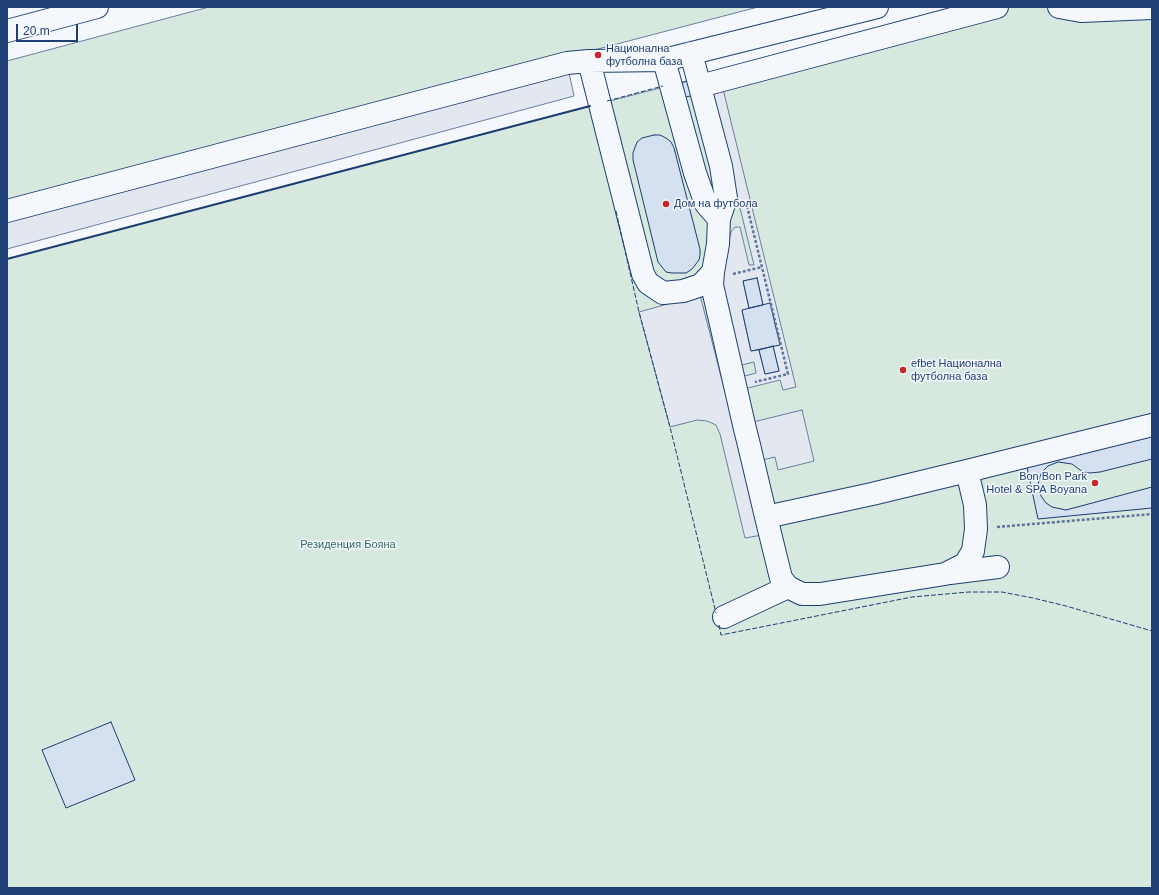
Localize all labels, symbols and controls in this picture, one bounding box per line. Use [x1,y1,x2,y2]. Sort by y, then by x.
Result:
scale bar [18,16,80,42]
text: 20 m [23,24,50,38]
place label: Национална футболна база [606,42,683,68]
marker: Национална футболна база [593,50,603,60]
place label: Дом на футбола [674,197,758,211]
marker: Дом на футбола [661,199,671,209]
place label: efbet Национална футболна база [911,357,1002,383]
marker: efbet Национална футболна база [898,365,908,375]
place label: Bon Bon Park Hotel & SPA Boyana [986,470,1087,496]
marker: Bon Bon Park Hotel & SPA Boyana [1090,478,1100,488]
park label: Резиденция Бояна [300,538,396,552]

